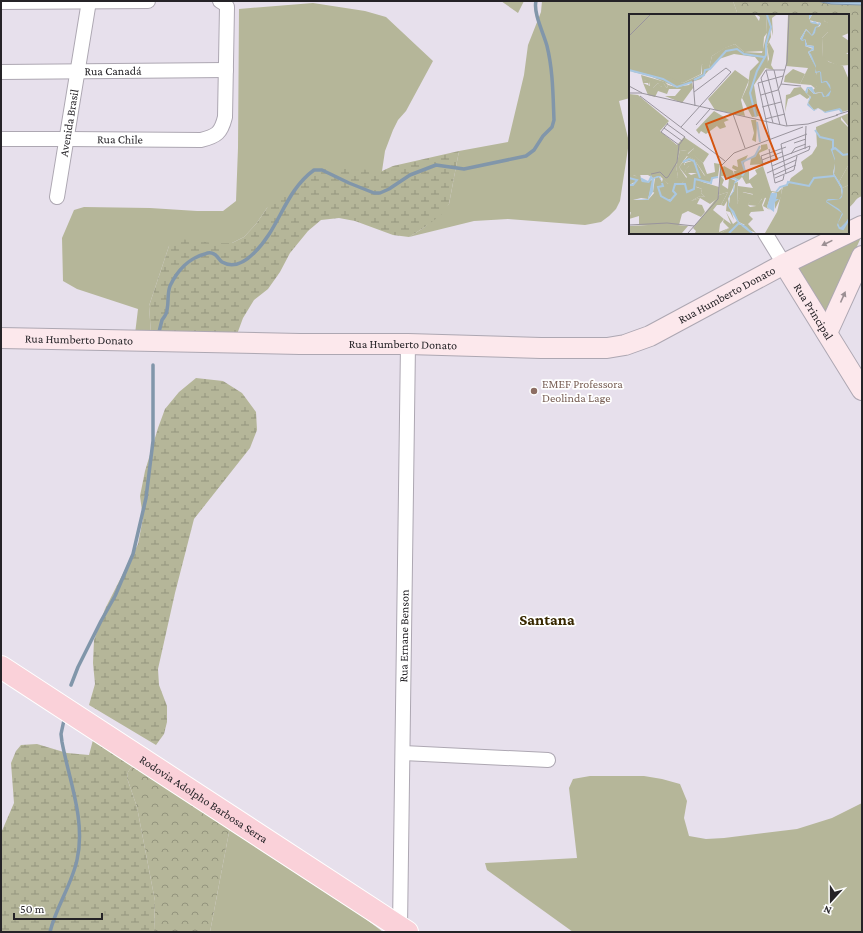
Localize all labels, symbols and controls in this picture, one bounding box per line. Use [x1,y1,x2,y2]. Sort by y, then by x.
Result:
inset map [629,14,849,234]
street label: Rua Canadá [84,64,142,78]
street label: Avenida Brasil [57,88,81,158]
street label: Rua Chile [97,132,143,147]
one-way arrow [821,240,833,246]
street label: Rua Humberto Donato [676,263,778,327]
street label: Rua Principal [791,281,836,342]
one-way arrow [841,291,847,303]
street label: Rua Humberto Donato [25,331,133,348]
street label: Rua Humberto Donato [349,337,457,352]
place label: EMEF Professora Deolinda Lage [542,377,623,405]
marker: EMEF Professora Deolinda Lage [529,386,539,396]
street label: Rua Ernane Benson [396,589,412,683]
district label: Santana [519,611,575,628]
street label: Rodovia Adolpho Barbosa Serra [137,752,271,846]
north arrow [811,881,851,921]
scale bar [14,895,102,921]
text: 50 m [20,902,45,916]
text: N [821,903,833,917]

